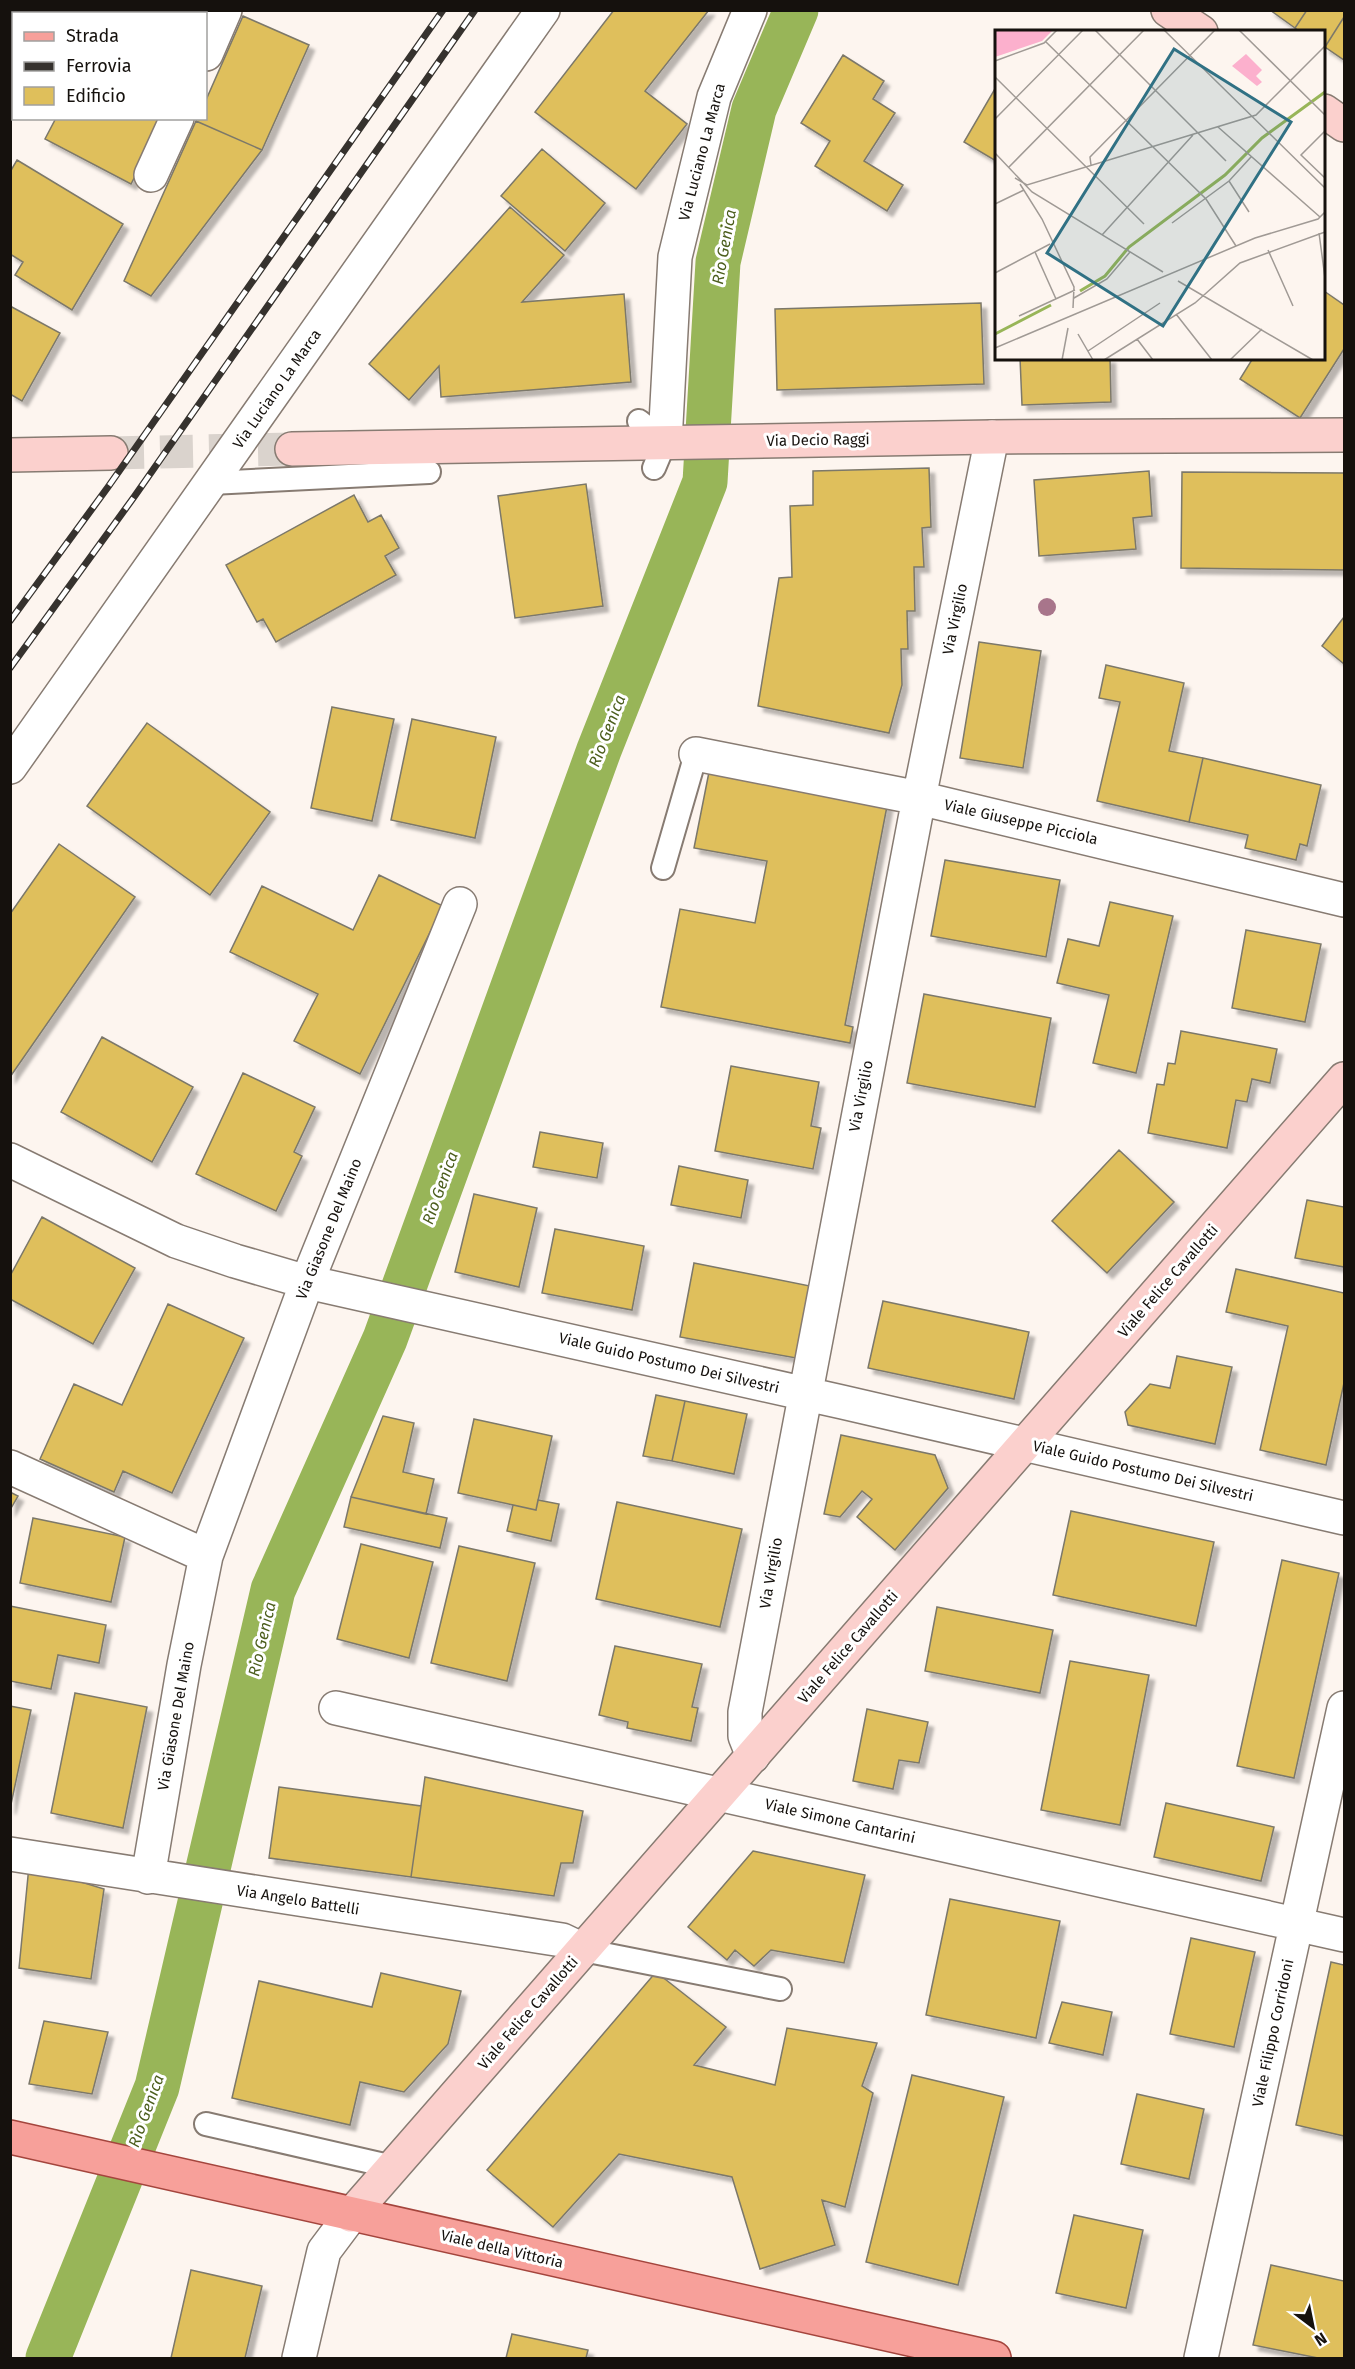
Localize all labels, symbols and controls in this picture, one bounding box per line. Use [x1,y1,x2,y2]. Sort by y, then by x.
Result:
legend [12,12,207,120]
text: Strada [66,25,119,47]
inset map [995,30,1325,360]
text: Ferrovia [66,55,132,77]
street label: Via Luciano La Marca [675,81,729,223]
text: Edificio [66,85,126,107]
water label: Rio Genica [708,208,740,286]
street label: Via Luciano La Marca [229,326,325,452]
street label: Via Decio Raggi [766,430,870,450]
street label: Via Virgilio [939,582,971,656]
water label: Rio Genica [585,692,629,770]
street label: Viale Giuseppe Picciola [942,796,1100,848]
street label: Via Virgilio [845,1059,877,1133]
water label: Rio Genica [418,1149,462,1227]
street label: Via Giasone Del Maino [292,1156,366,1302]
street label: Viale Felice Cavallotti [1114,1221,1222,1341]
street label: Viale Guido Postumo Dei Silvestri [557,1329,781,1397]
street label: Viale Guido Postumo Dei Silvestri [1031,1437,1255,1505]
street label: Via Virgilio [756,1536,786,1610]
street label: Viale Felice Cavallotti [794,1587,902,1707]
water label: Rio Genica [244,1600,280,1678]
street label: Via Giasone Del Maino [154,1640,198,1792]
street label: Viale Simone Cantarini [763,1795,917,1847]
street label: Via Angelo Battelli [235,1881,361,1919]
street label: Viale Felice Cavallotti [474,1953,582,2073]
street label: Viale Filippo Corridoni [1249,1957,1297,2109]
water label: Rio Genica [124,2072,168,2150]
street label: Viale della Vittoria [439,2226,565,2272]
north arrow [1283,2297,1343,2357]
text: N [1311,2328,1330,2350]

